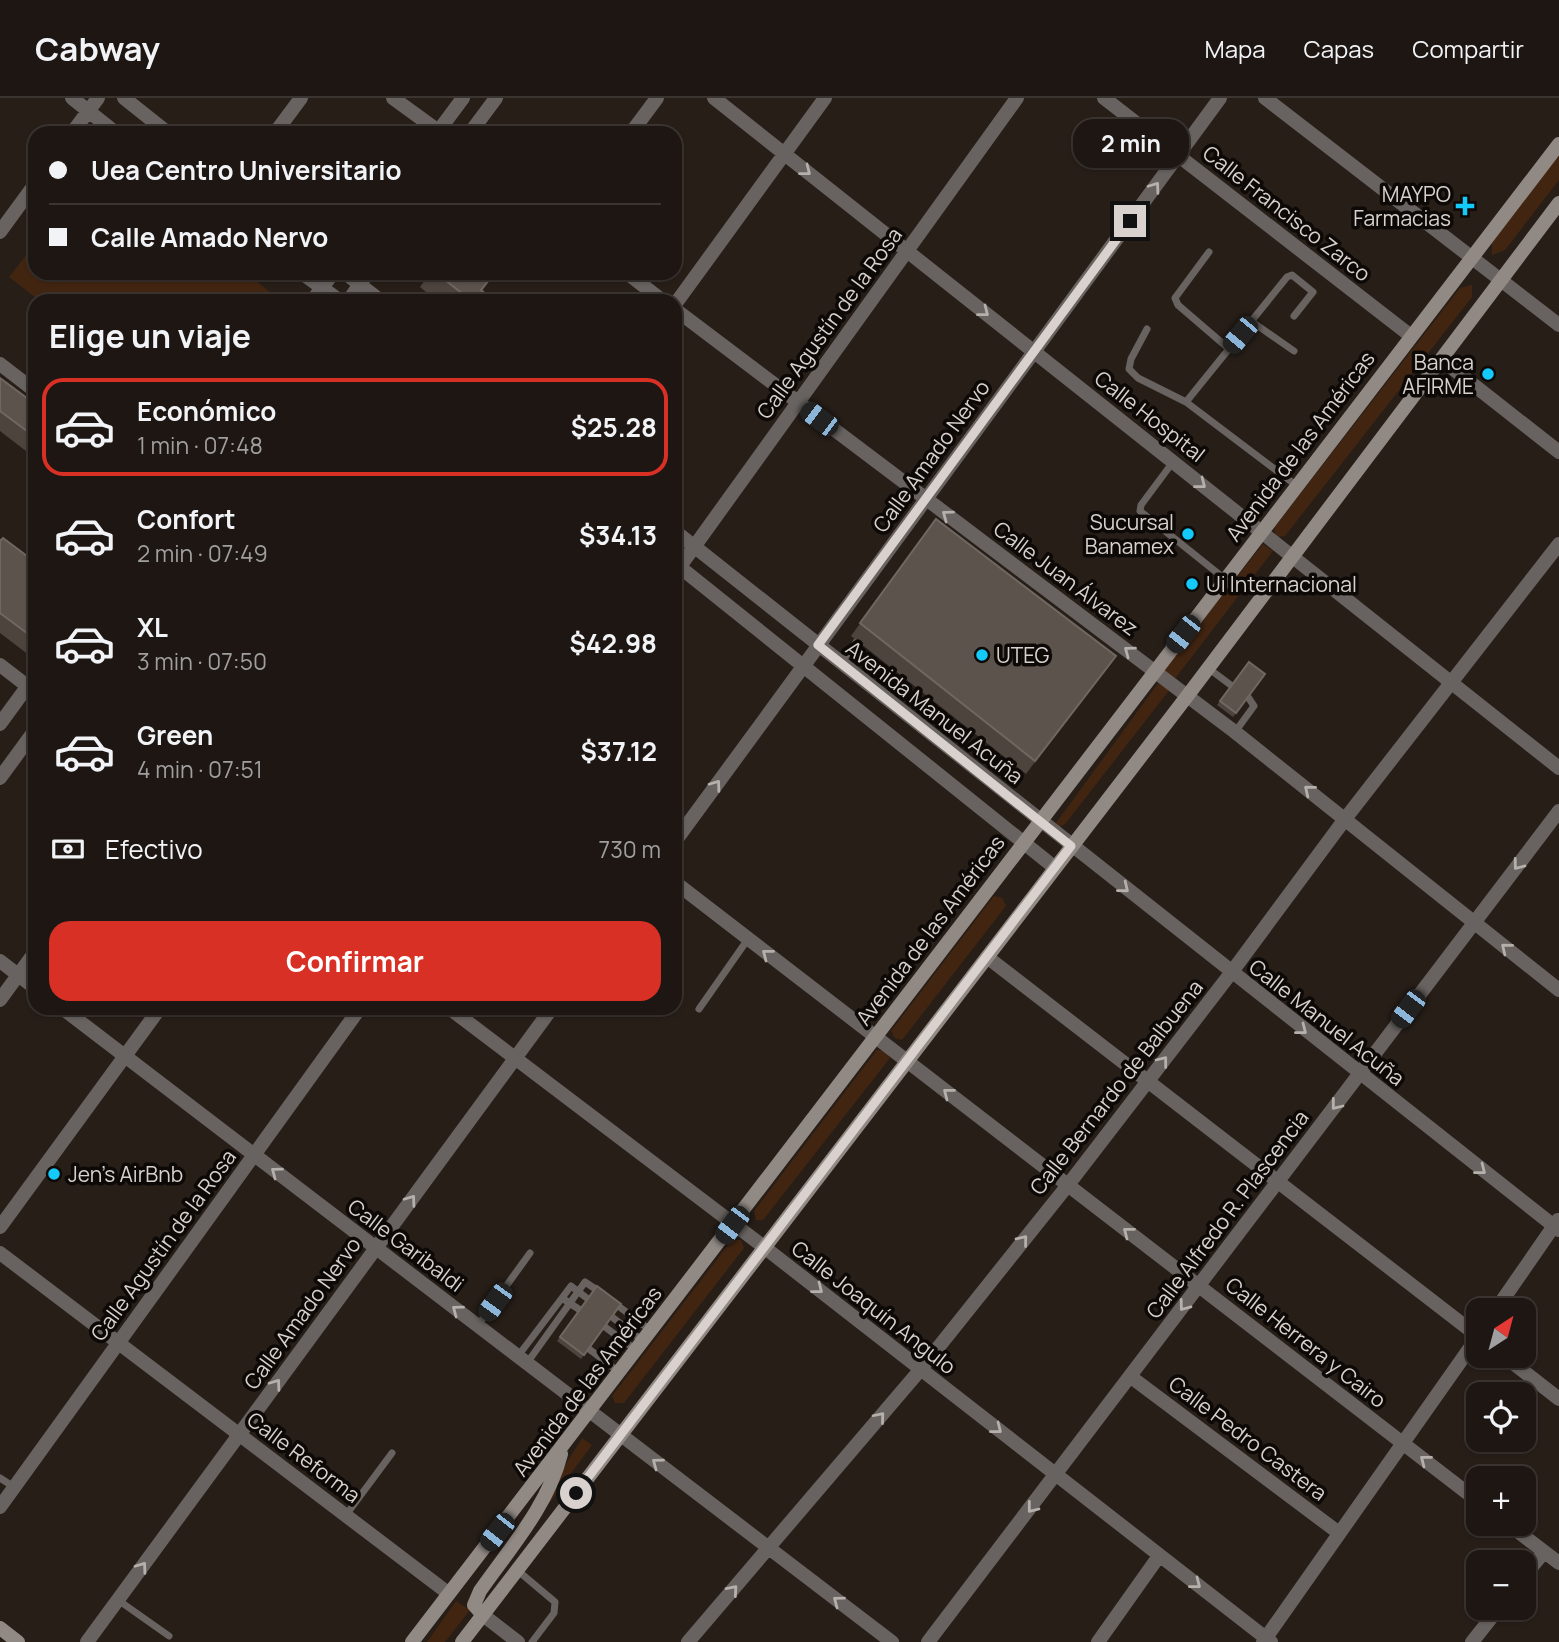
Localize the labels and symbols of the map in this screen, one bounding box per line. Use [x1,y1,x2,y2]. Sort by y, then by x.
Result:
callout: 2 min [1072,120,1188,169]
street label: Calle Francisco Zarco [1197,139,1377,287]
one-way arrow [798,162,811,175]
place label: MAYPO Farmacias [1353,180,1451,232]
one-way arrow [1147,182,1159,195]
marker: MAYPO Farmacias [1457,198,1473,214]
route end [1114,205,1146,237]
street label: Calle Agustín de la Rosa [750,222,908,424]
one-way arrow [976,304,989,316]
car [1219,312,1262,358]
street label: Avenida de las Américas [1219,345,1381,547]
place label: Banca AFIRME [1402,348,1474,400]
street label: Calle Hospital [1089,364,1211,468]
marker: Banca AFIRME [1480,366,1496,382]
street label: Calle Amado Nervo [866,374,996,538]
car [796,398,843,440]
one-way arrow [1193,475,1206,488]
place label: Sucursal Banamex [1085,508,1174,560]
one-way arrow [942,511,955,523]
street label: Calle Juan Álvarez [988,514,1144,642]
marker: Sucursal Banamex [1180,526,1196,542]
place label: Ui Internacional [1206,570,1357,598]
marker: Ui Internacional [1184,576,1200,592]
car [1162,611,1205,657]
street label: Avenida Manuel Acuña [841,634,1029,790]
place label: UTEG [996,641,1050,669]
marker: UTEG [974,647,990,663]
one-way arrow [1124,647,1137,660]
one-way arrow [708,780,720,793]
one-way arrow [1304,786,1316,799]
street label: Avenida de las Américas [849,829,1011,1031]
one-way arrow [1513,857,1526,870]
one-way arrow [1116,880,1129,892]
one-way arrow [1501,944,1514,956]
one-way arrow [763,950,775,963]
street label: Calle Manuel Acuña [1243,952,1411,1092]
street label: Calle Bernardo de Balbuena [1023,974,1209,1200]
car [1387,986,1430,1032]
one-way arrow [1295,1021,1307,1034]
one-way arrow [1154,1056,1167,1068]
one-way arrow [943,1088,955,1101]
one-way arrow [1331,1097,1344,1110]
street label: Calle Alfredo R. Plascencia [1139,1104,1315,1324]
street label: Calle Agustín de la Rosa [84,1144,242,1346]
place label: Jen's AirBnb [68,1160,183,1188]
one-way arrow [1474,1161,1486,1174]
marker: Jen's AirBnb [46,1166,62,1182]
one-way arrow [271,1167,284,1180]
street label: Calle Garibaldi [342,1192,470,1298]
one-way arrow [403,1196,415,1208]
car [711,1202,754,1248]
one-way arrow [1123,1227,1136,1240]
street label: Calle Amado Nervo [237,1231,367,1395]
street label: Calle Joaquín Angulo [786,1234,962,1380]
one-way arrow [1015,1236,1028,1248]
street label: Calle Herrera y Cairo [1220,1270,1392,1414]
car [475,1279,516,1325]
street label: Avenida de las Américas [506,1280,668,1482]
one-way arrow [810,1281,822,1294]
one-way arrow [1180,1298,1193,1311]
north arrow [1466,1298,1536,1368]
one-way arrow [452,1305,465,1318]
street label: Calle Pedro Castera [1163,1369,1333,1507]
one-way arrow [268,1379,280,1392]
street label: Calle Reforma [242,1405,366,1509]
one-way arrow [872,1412,884,1425]
one-way arrow [990,1420,1002,1433]
one-way arrow [1420,1455,1432,1468]
one-way arrow [652,1458,665,1471]
route start [560,1477,592,1509]
one-way arrow [1028,1500,1041,1512]
car [476,1509,519,1555]
one-way arrow [133,1562,146,1575]
one-way arrow [1188,1575,1201,1588]
one-way arrow [725,1585,737,1598]
one-way arrow [833,1596,846,1609]

